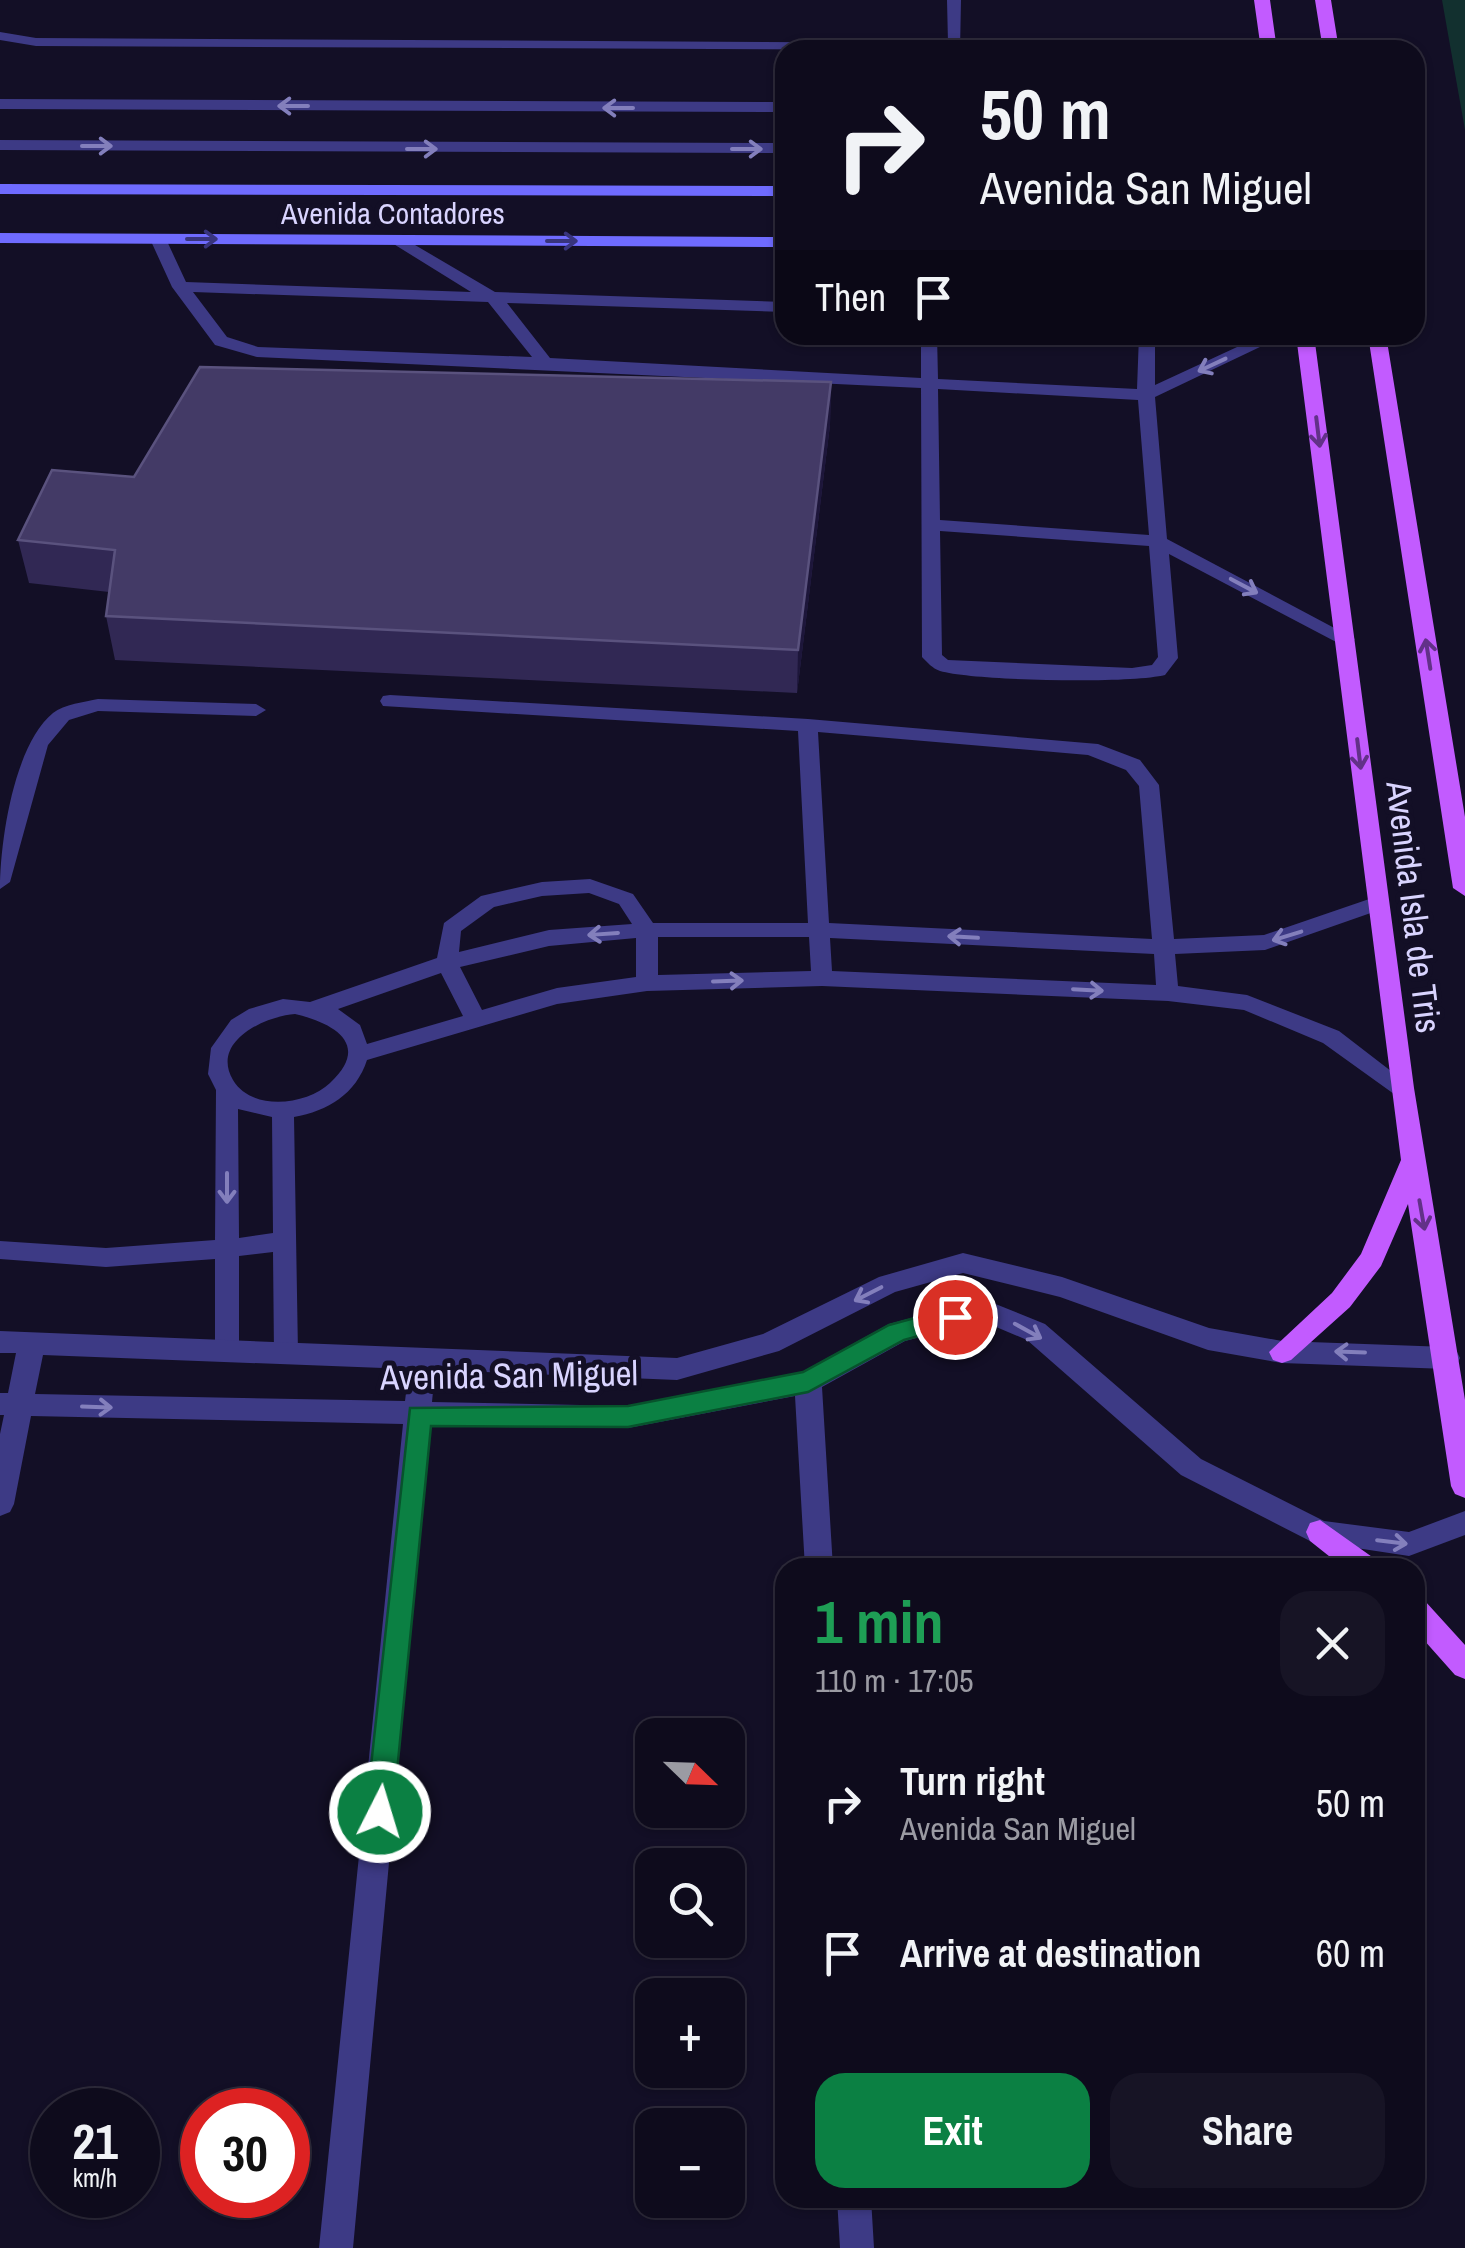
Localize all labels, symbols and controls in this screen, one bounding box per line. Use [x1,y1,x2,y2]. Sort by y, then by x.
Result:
text: 50 m [980,67,1111,161]
icon: right [815,80,945,210]
one-way arrow [277,96,310,116]
one-way arrow [602,98,634,118]
one-way arrow [80,136,113,156]
one-way arrow [406,139,438,158]
one-way arrow [731,139,763,158]
text: Avenida San Miguel [980,157,1312,218]
street label: Avenida Contadores [280,193,505,233]
one-way arrow [186,230,218,248]
one-way arrow [546,232,578,250]
icon: arrive [906,270,961,325]
text: Then [815,272,886,323]
one-way arrow [1197,357,1228,375]
one-way arrow [1309,415,1328,447]
one-way arrow [1228,577,1258,596]
one-way arrow [1418,638,1436,670]
one-way arrow [1351,737,1369,770]
street label: Avenida Isla de Tris [1375,777,1453,1036]
one-way arrow [588,924,620,943]
one-way arrow [947,927,979,946]
one-way arrow [1271,928,1303,946]
one-way arrow [711,971,743,990]
one-way arrow [1071,980,1103,999]
one-way arrow [218,1170,236,1203]
one-way arrow [1413,1198,1432,1231]
pin [913,1275,998,1360]
one-way arrow [853,1285,883,1304]
icon: arrive [928,1290,983,1345]
one-way arrow [1013,1322,1042,1341]
one-way arrow [1334,1343,1366,1362]
street label: Avenida San Miguel [379,1349,638,1401]
one-way arrow [80,1398,113,1416]
one-way arrow [1375,1533,1408,1551]
text: 1 min [815,1581,944,1662]
button: close [1280,1591,1385,1696]
text: 110 m · 17:05 [815,1659,974,1702]
north arrow [635,1718,745,1828]
map controls [635,1718,745,2218]
text: Turn right [900,1756,1045,1807]
position arrow [328,1760,432,1864]
icon: right [815,1776,870,1831]
text: 50 m [1316,1778,1385,1829]
text: Avenida San Miguel [900,1807,1136,1850]
button: search [635,1848,745,1958]
icon: arrive [815,1926,870,1981]
text: Arrive at destination [900,1928,1201,1979]
text: 60 m [1316,1928,1385,1979]
button: + [635,1978,745,2088]
button: Exit [815,2073,1090,2188]
button: Share [1110,2073,1385,2188]
speed limit sign: 30 [180,2088,310,2218]
text: 21 [72,2107,118,2175]
button: − [635,2108,745,2218]
text: km/h [73,2161,117,2195]

